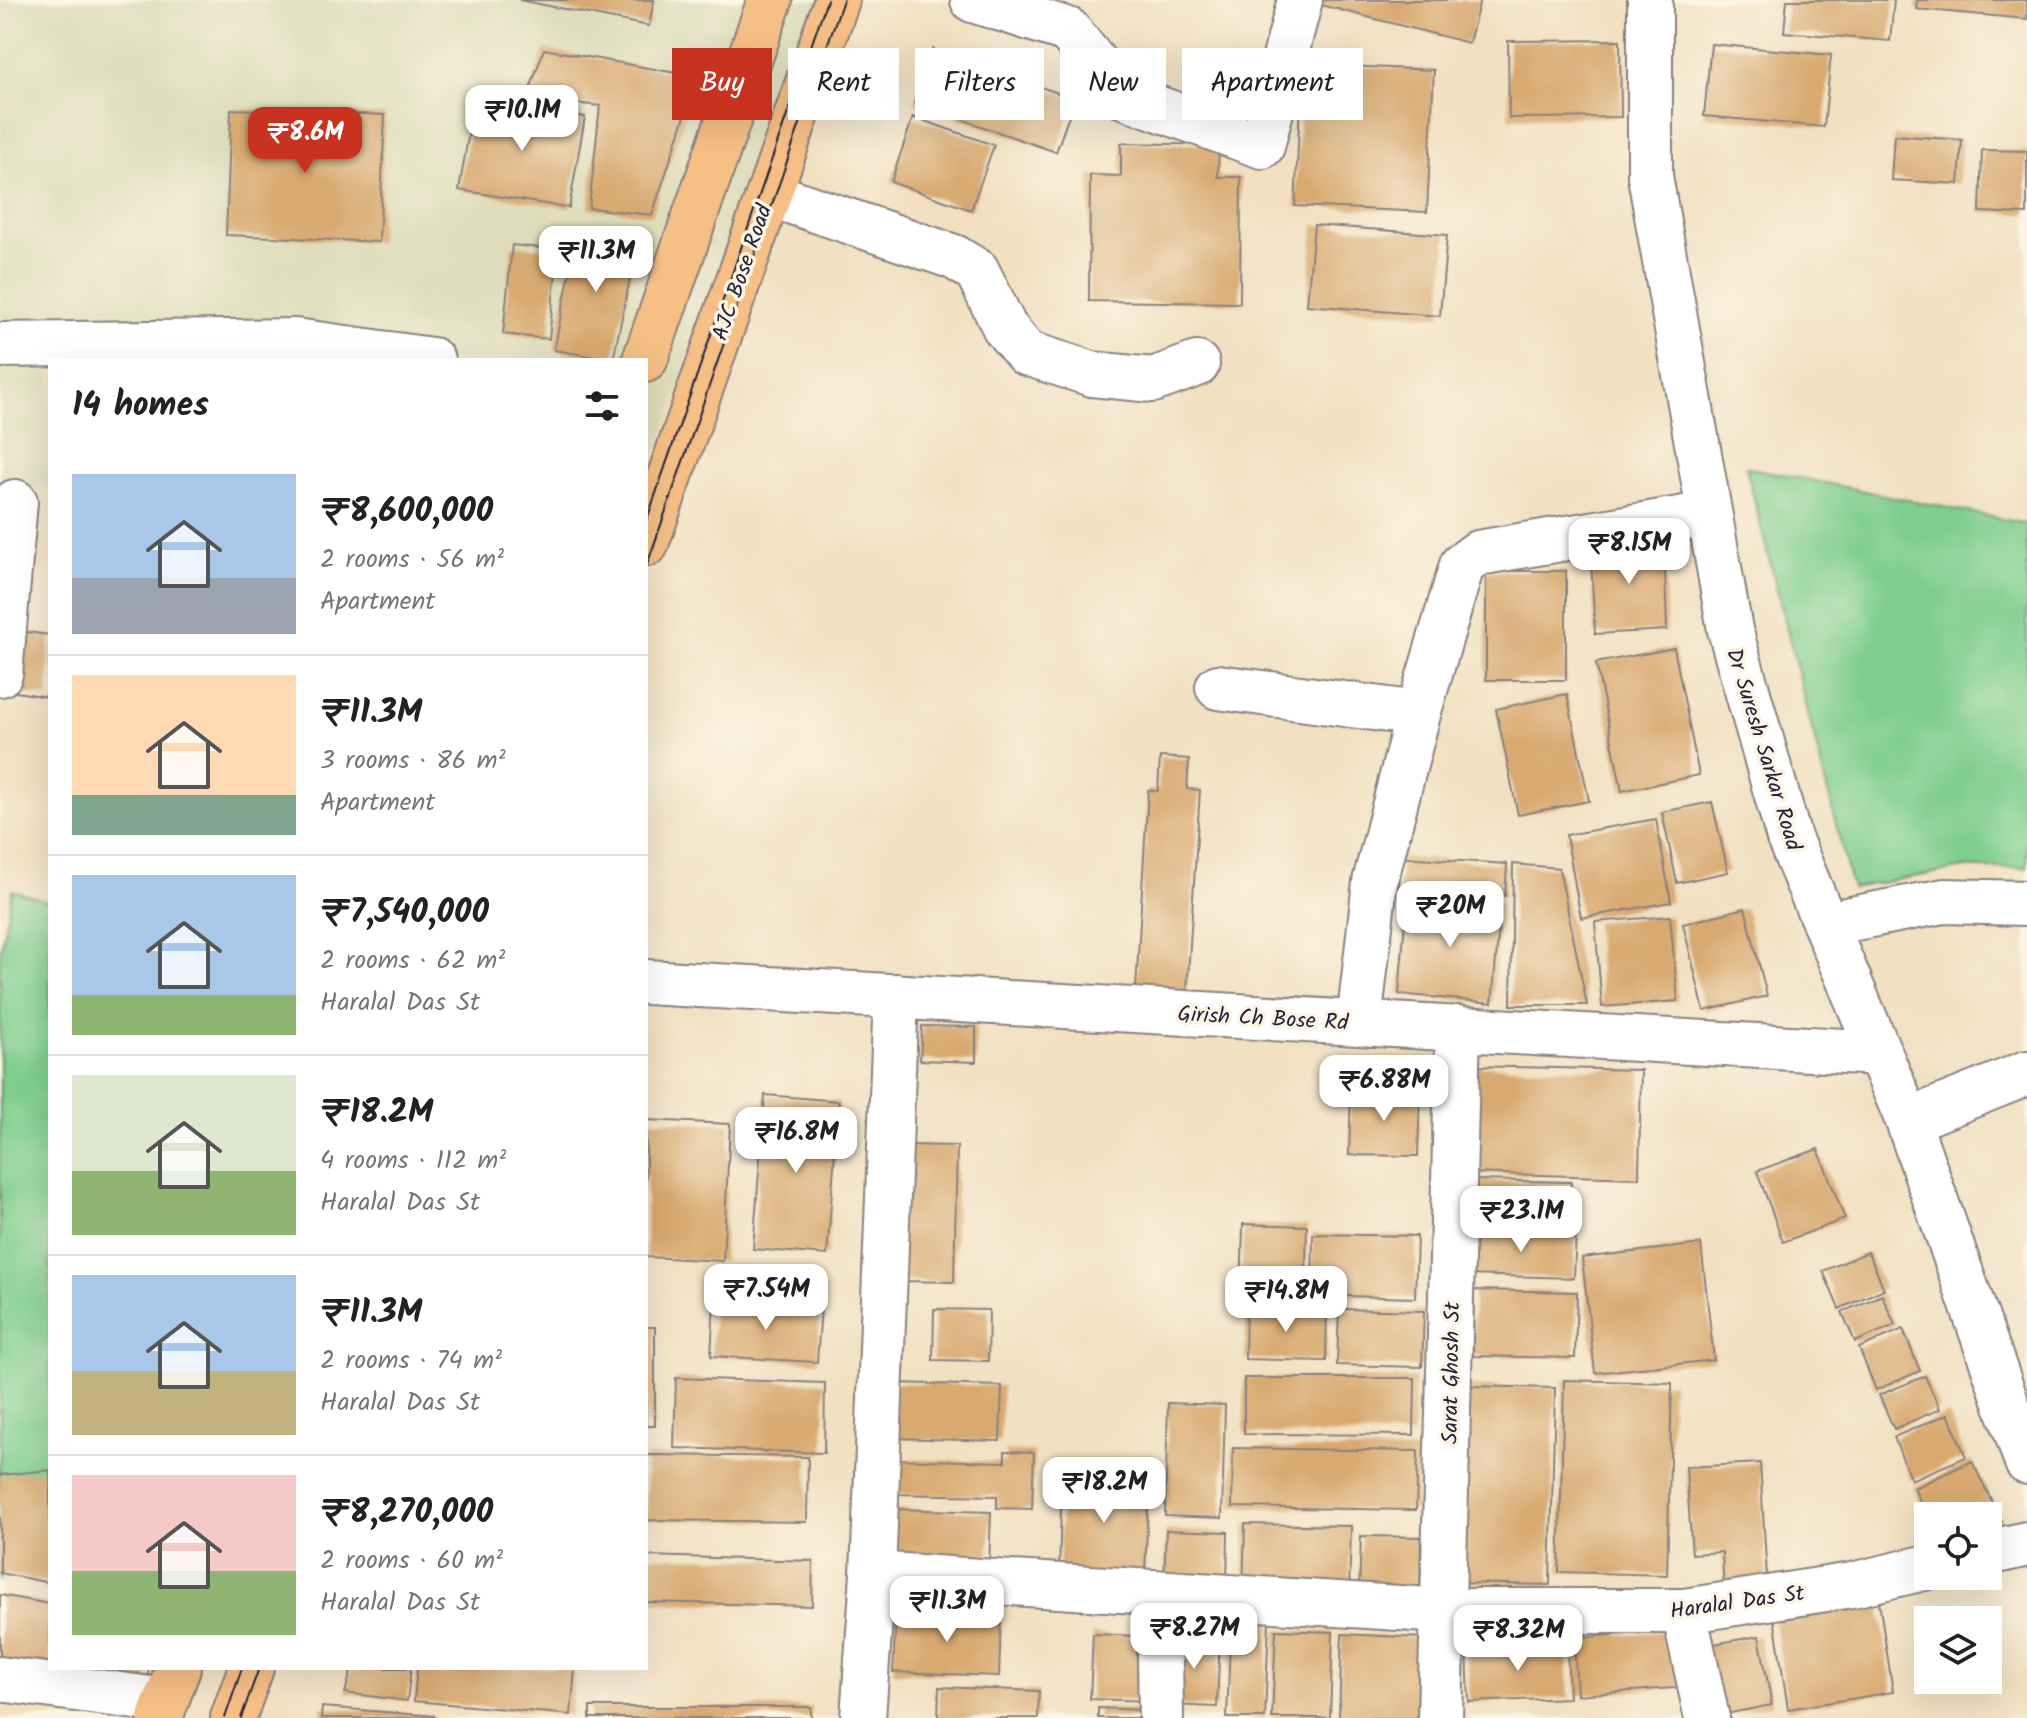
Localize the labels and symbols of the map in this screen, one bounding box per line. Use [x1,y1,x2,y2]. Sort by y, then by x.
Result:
pin: ₹10.1M [457,85,587,153]
pin: ₹8.6M [249,107,361,175]
street label: AJC Bose Road [704,199,783,346]
pin: ₹11.3M [531,226,661,294]
pin: ₹8.15M [1564,518,1694,586]
street label: Dr Suresh Sarkar Road [1715,644,1810,856]
pin: ₹20M [1403,881,1497,949]
street label: Girish Ch Bose Rd [1177,998,1350,1041]
pin: ₹6.88M [1319,1055,1449,1123]
pin: ₹16.8M [731,1107,861,1175]
pin: ₹23.1M [1456,1186,1586,1254]
pin: ₹7.54M [701,1264,831,1332]
pin: ₹14.8M [1221,1266,1351,1334]
street label: Sarat Ghosh St [1434,1301,1471,1445]
pin: ₹18.2M [1039,1457,1169,1525]
pin: ₹11.3M [882,1576,1012,1644]
street label: Haralal Das St [1668,1577,1807,1630]
pin: ₹8.27M [1129,1603,1259,1671]
pin: ₹8.32M [1453,1605,1583,1673]

